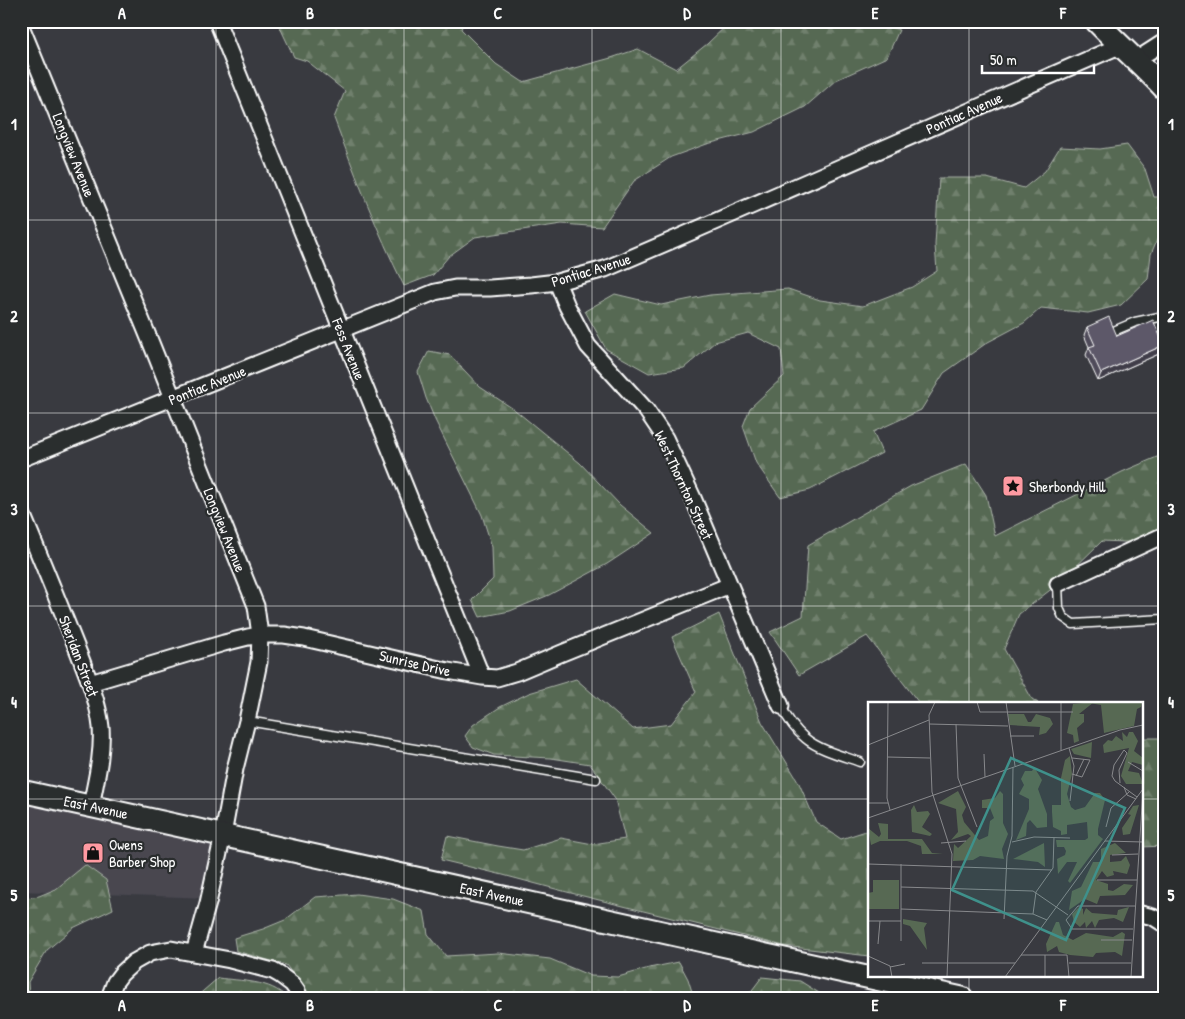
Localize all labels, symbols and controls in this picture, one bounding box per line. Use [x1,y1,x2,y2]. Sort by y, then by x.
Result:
text: A [118,2,126,24]
text: B [306,2,314,24]
text: C [494,2,503,24]
text: D [683,2,691,24]
text: E [871,2,879,24]
text: F [1059,2,1067,24]
scale bar [982,42,1095,74]
text: 50 m [990,49,1017,70]
street label: Pontiac Avenue [922,87,1006,139]
street label: Longview Avenue [48,110,100,200]
text: 1 [11,113,17,135]
text: 1 [1168,113,1174,135]
street label: Pontiac Avenue [549,248,633,292]
text: 2 [10,305,18,327]
text: 2 [1167,305,1175,327]
street label: Fess Avenue [327,314,371,383]
street label: Pontiac Avenue [165,360,249,410]
street label: West Thornton Street [650,427,719,544]
place icon: Sherbondy Hill [1001,474,1025,498]
place label: Sherbondy Hill [1029,476,1106,497]
street label: Longview Avenue [199,485,251,575]
text: 3 [10,498,18,520]
text: 3 [1167,498,1175,520]
street label: Sheridan Street [54,612,104,700]
street label: Sunrise Drive [377,645,453,681]
text: 4 [11,691,17,713]
text: 4 [1168,691,1174,713]
inset map [868,702,1142,976]
street label: East Avenue [62,790,130,824]
place label: Owens Barber Shop [109,834,176,872]
shop icon: Owens Barber Shop [81,841,105,865]
street label: East Avenue [458,877,526,911]
text: 5 [11,884,18,906]
text: 5 [1168,884,1175,906]
text: A [118,994,126,1016]
text: B [306,994,314,1016]
text: C [494,994,503,1016]
text: D [683,994,691,1016]
text: E [871,994,879,1016]
text: F [1059,994,1067,1016]

